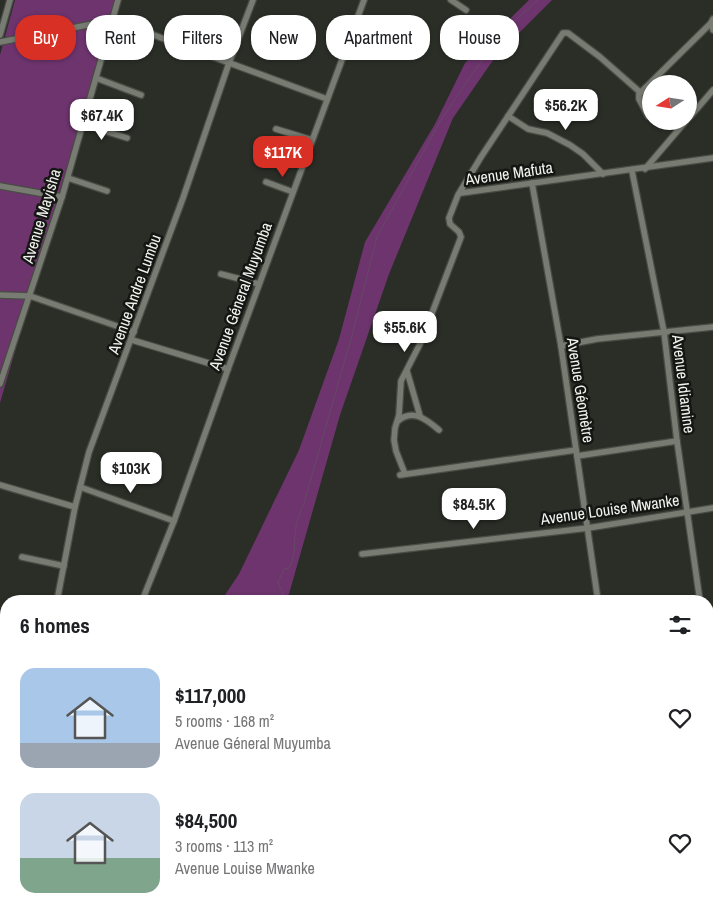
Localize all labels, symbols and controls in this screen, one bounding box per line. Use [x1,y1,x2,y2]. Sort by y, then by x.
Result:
chip: Buy [15,15,76,60]
chip: Rent [86,15,154,60]
chip: Filters [164,15,241,60]
chip: New [251,15,316,60]
chip: Apartment [326,15,430,60]
chip: House [440,15,519,60]
north arrow [642,75,698,130]
map controls [642,75,697,130]
pin: $56.2K [525,88,607,131]
text: $56.2K [545,94,587,116]
pin: $67.4K [61,98,143,141]
text: $67.4K [81,104,123,126]
pin: $117K [248,136,318,178]
text: $117K [264,141,302,163]
street label: Avenue Mafuta [463,156,555,190]
street label: Avenue Mayisha [16,165,66,267]
street label: Avenue Géneral Muyumba [203,218,277,374]
street label: Avenue Andre Lumbu [102,231,166,358]
pin: $55.6K [364,310,446,353]
text: $55.6K [384,316,426,338]
street label: Avenue Idiamine [667,333,701,434]
street label: Avenue Géomètre [562,335,600,444]
pin: $103K [96,452,166,494]
text: $103K [112,457,150,479]
pin: $84.5K [433,488,515,530]
street label: Avenue Louise Mwanke [538,488,681,530]
text: $84.5K [453,493,495,515]
text: 6 homes [20,611,90,640]
icon: filters [666,611,694,639]
text: $117,000 [175,681,246,710]
icon: home [60,688,120,748]
icon: heart [666,704,694,732]
text: 5 rooms · 168 m² [175,710,274,732]
text: Avenue Géneral Muyumba [175,732,331,754]
text: $84,500 [175,806,237,835]
icon: home [60,813,120,873]
icon: heart [666,829,694,857]
text: 3 rooms · 113 m² [175,835,273,857]
text: Avenue Louise Mwanke [175,857,315,879]

